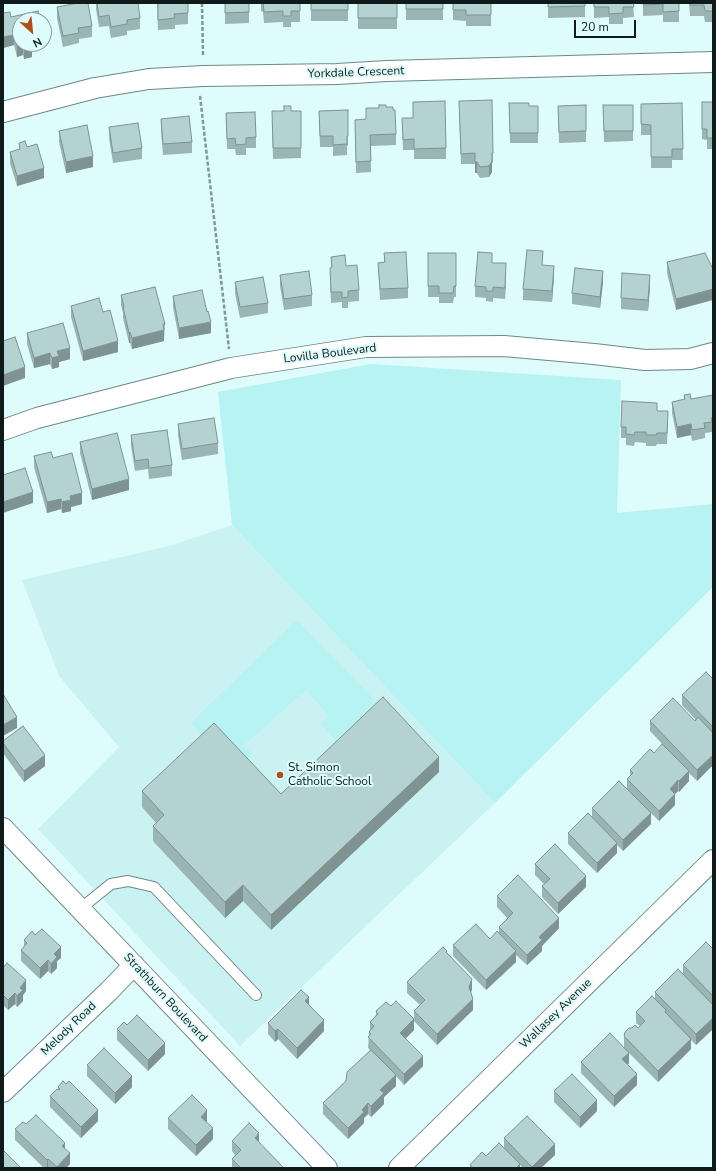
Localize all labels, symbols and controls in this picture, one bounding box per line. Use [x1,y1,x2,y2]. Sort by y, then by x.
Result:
north arrow [12,12,52,52]
scale bar [576,12,638,38]
text: 20 m [581,19,609,35]
text: N [30,34,44,51]
street label: Yorkdale Crescent [307,64,405,82]
street label: Lovilla Boulevard [283,341,377,367]
place label: St. Simon Catholic School [288,761,372,789]
marker: St. Simon Catholic School [275,770,285,780]
street label: Strathburn Boulevard [120,951,210,1045]
street label: Wallasey Avenue [517,976,595,1052]
street label: Melody Road [38,999,100,1059]

